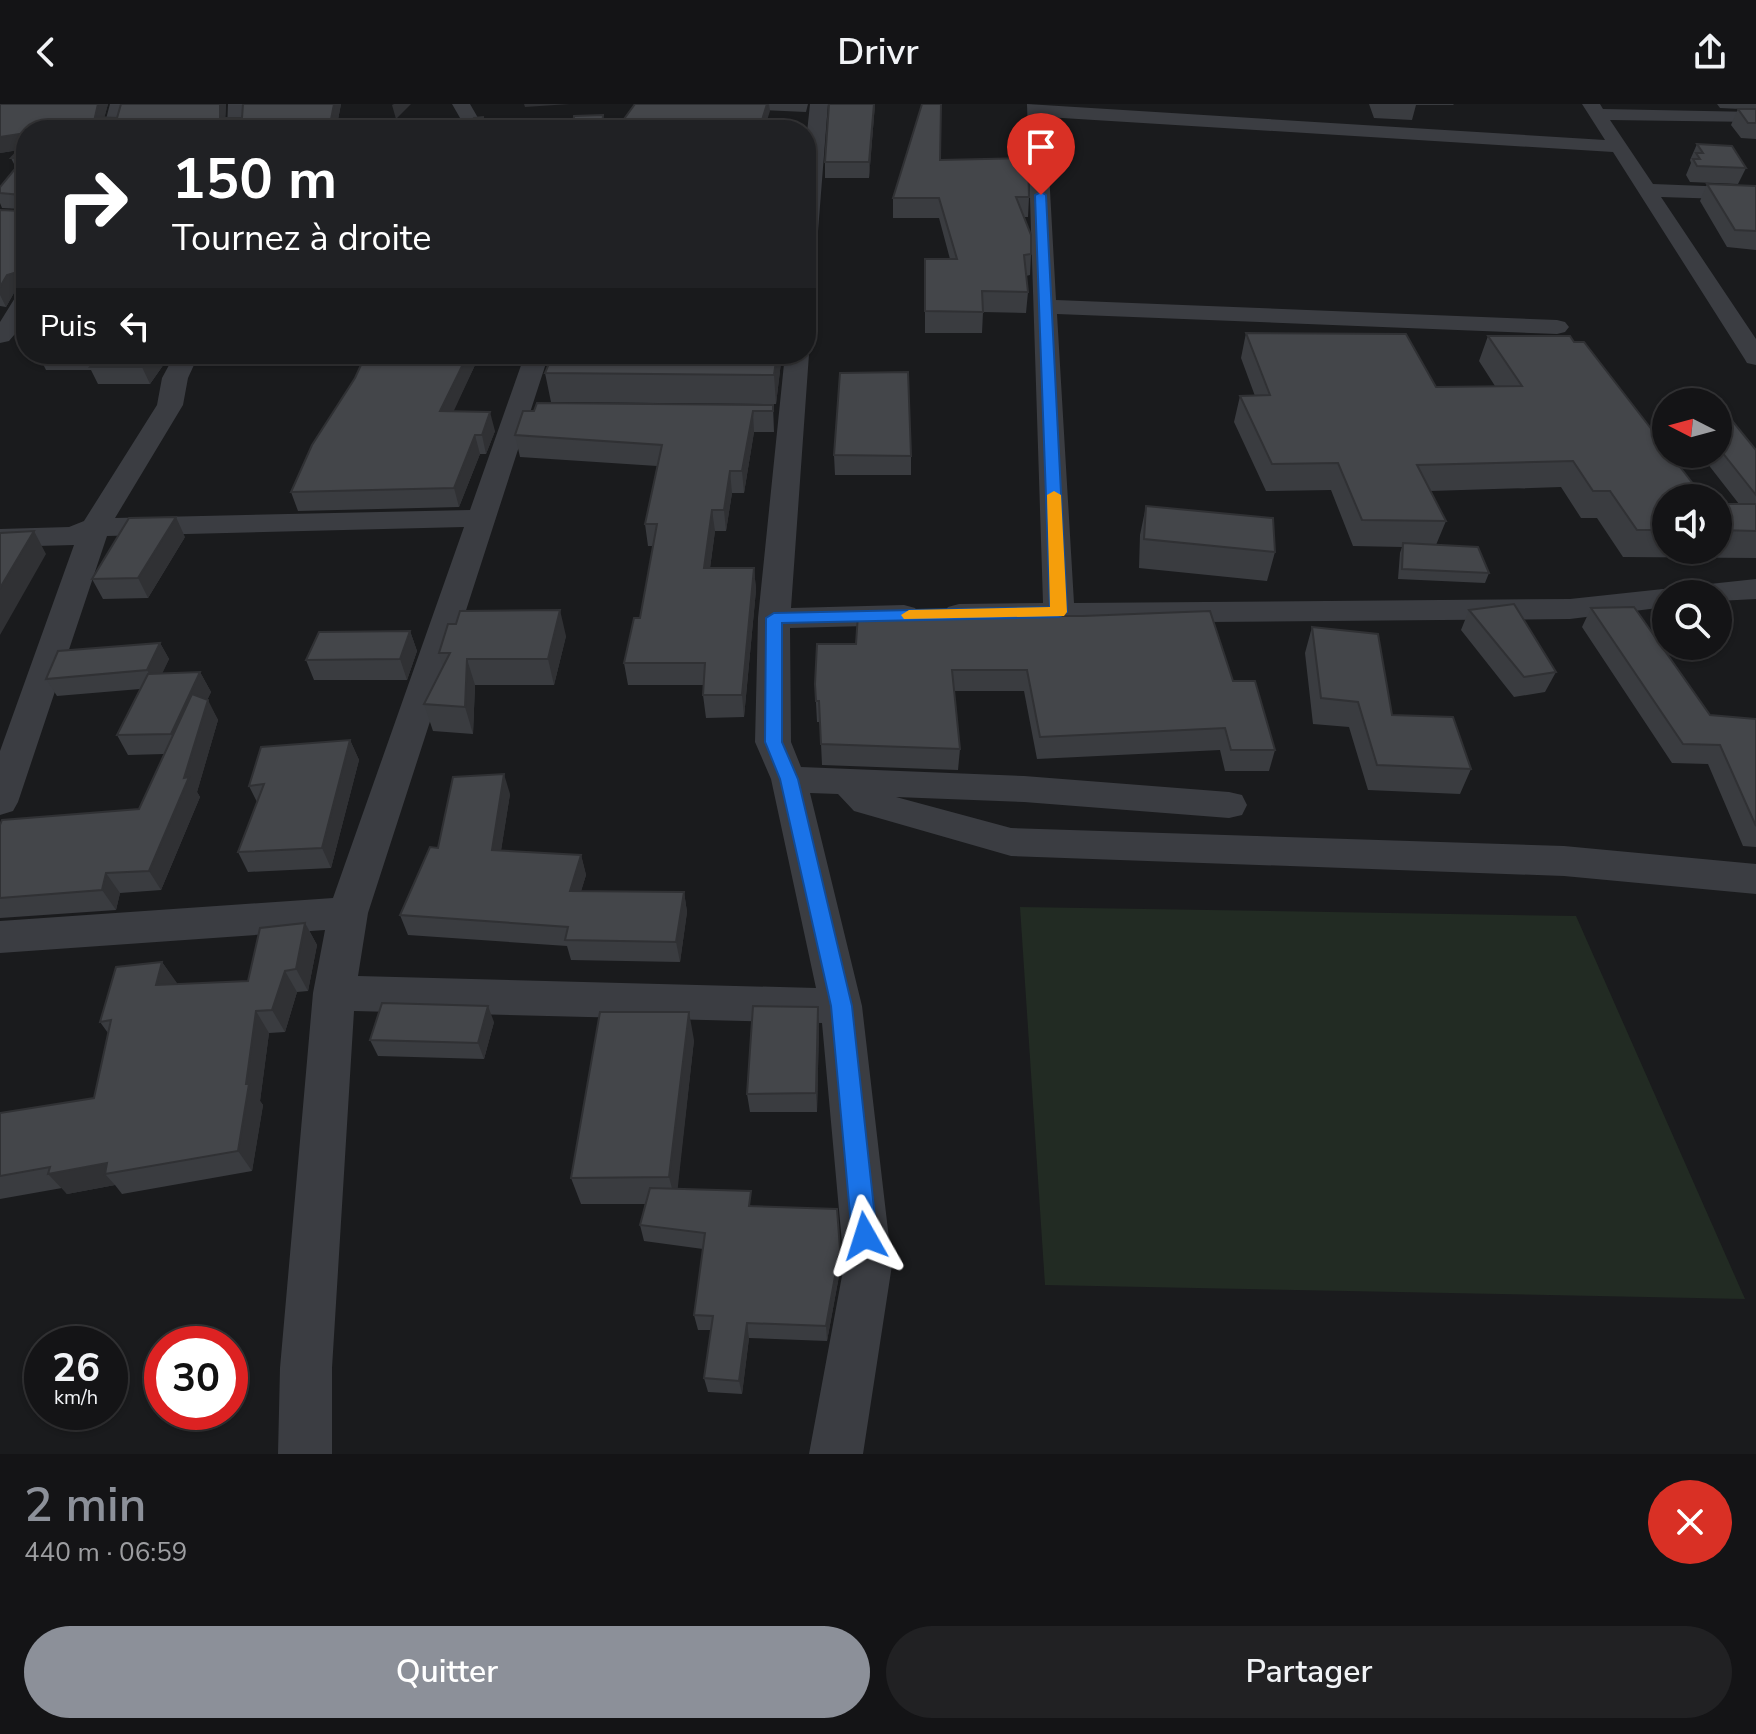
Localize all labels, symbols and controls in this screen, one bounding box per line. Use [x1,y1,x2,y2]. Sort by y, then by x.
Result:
text: Drivr [837,28,919,77]
icon: back [24,30,68,74]
icon: share [1688,30,1732,74]
pin [1007,113,1075,195]
icon: arrive [1019,125,1063,169]
text: 150 m [172,141,337,218]
icon: right [40,152,144,256]
text: Tournez à droite [172,214,431,263]
icon: left [113,304,157,348]
text: Puis [40,306,97,347]
north arrow [1652,388,1732,468]
map controls [1652,388,1732,660]
button: sound [1652,484,1732,564]
button: search [1652,580,1732,660]
position arrow [823,1194,907,1278]
speed limit sign: 30 [144,1326,248,1430]
text: 26 [52,1341,100,1395]
text: km/h [54,1384,98,1411]
text: 2 min [24,1472,146,1538]
button: close [1648,1480,1732,1564]
text: 440 m · 06:59 [24,1535,187,1570]
button: Quitter [24,1626,870,1718]
button: Partager [886,1626,1732,1718]

